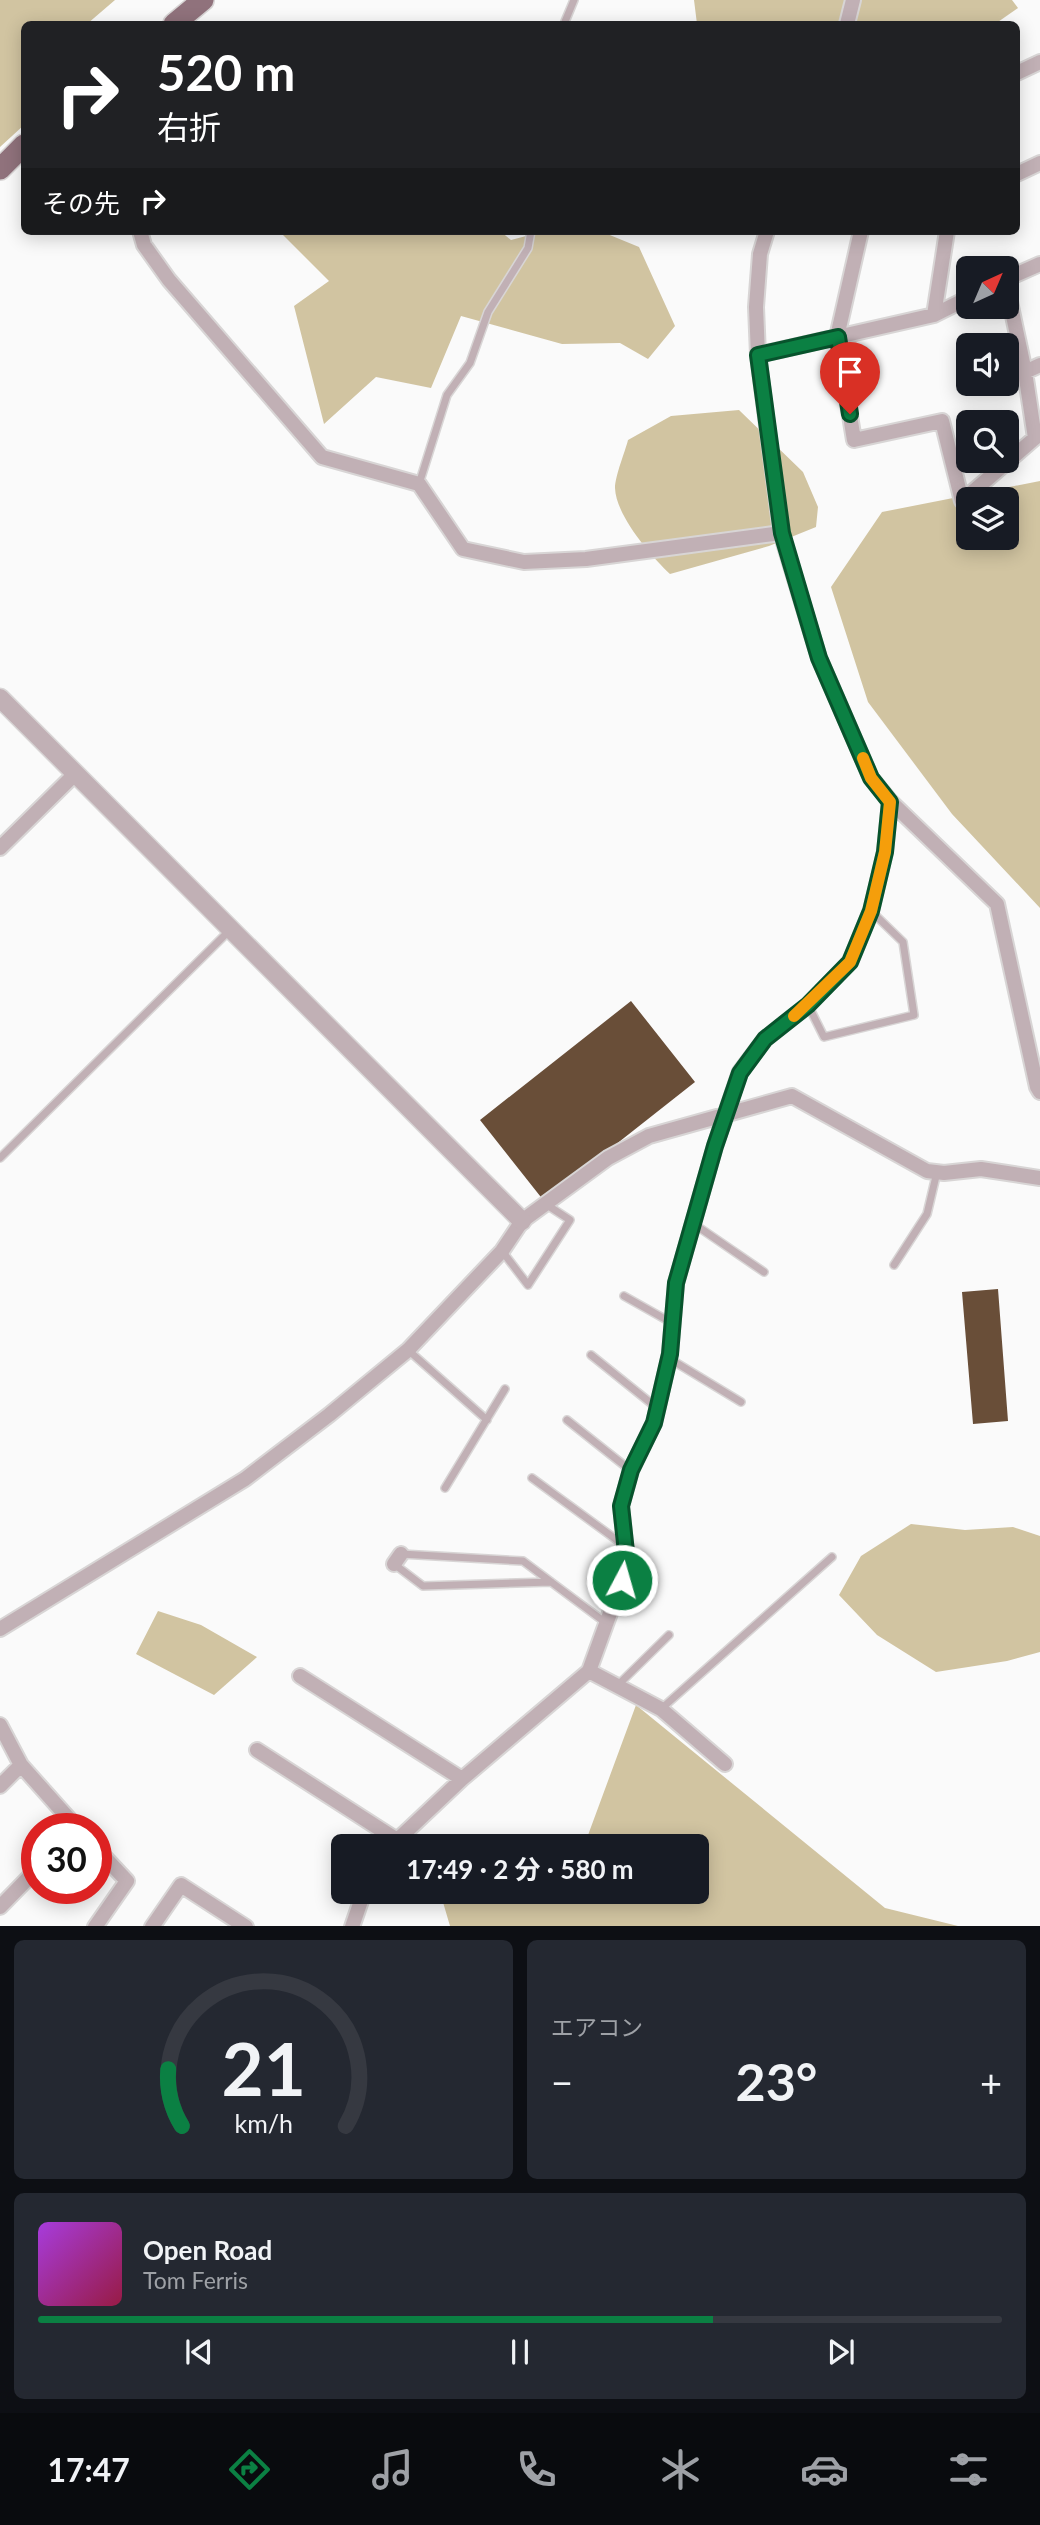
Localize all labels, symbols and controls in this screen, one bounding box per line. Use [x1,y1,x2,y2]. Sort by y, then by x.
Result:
text: 520 m [157,43,295,101]
icon: right [42,49,133,140]
text: 右折 [157,107,221,146]
icon: right [134,182,172,220]
text: その先 [42,187,120,219]
north arrow [956,256,1018,318]
map controls [956,256,1019,550]
button: sound [956,333,1019,396]
pin [820,342,880,414]
icon: arrive [831,353,869,391]
button: search [956,410,1019,473]
button: layers [956,487,1019,550]
position arrow [585,1543,659,1617]
speed limit sign: 30 [21,1813,112,1904]
text: 17:49 · 2 分 · 580 m [406,1853,634,1885]
text: エアコン [551,2013,643,2041]
text: 21 [221,2024,306,2112]
text: 23° [736,2050,817,2112]
text: − [551,2059,573,2105]
text: + [980,2059,1002,2105]
text: km/h [234,2107,293,2137]
text: Open Road [143,2234,272,2266]
text: Tom Ferris [143,2266,248,2294]
icon: previous [180,2333,218,2371]
icon: pause [501,2333,539,2371]
icon: next [822,2333,860,2371]
icon: directions [225,2445,274,2494]
icon: music [368,2445,417,2494]
icon: phone [512,2445,561,2494]
icon: climate [656,2445,705,2494]
icon: car [800,2445,849,2494]
icon: filters [944,2445,993,2494]
text: 17:47 [47,2450,130,2489]

